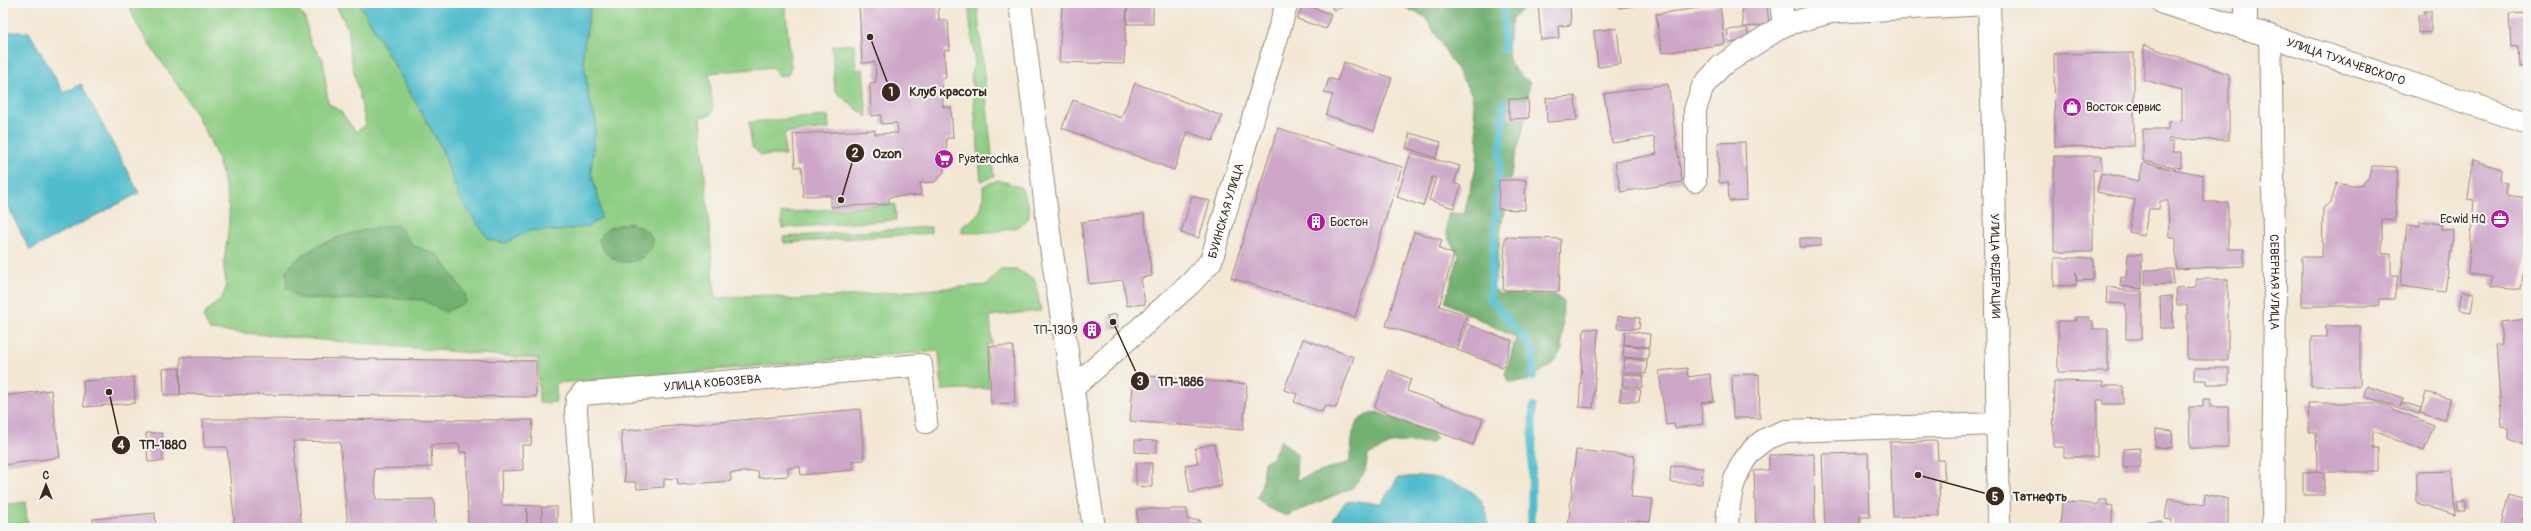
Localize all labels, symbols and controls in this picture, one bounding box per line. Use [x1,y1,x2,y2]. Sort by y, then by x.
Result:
street label: УЛИЦА ТУХАЧЕВСКОГО [2285,35,2407,89]
callout: Клуб красоты [881,79,995,104]
text: Клуб красоты [909,84,987,100]
text: 1 [889,85,893,100]
shop icon: Восток сервис [2061,96,2083,118]
place label: Восток сервис [2086,100,2161,115]
callout: Ozon [845,141,910,166]
text: 2 [852,146,859,161]
text: Ozon [872,146,902,162]
supermarket icon: Pyaterochka [933,148,955,170]
place label: Pyaterochka [958,152,1019,167]
street label: БУИНСКАЯ УЛИЦА [1205,161,1247,260]
office icon: Ecwid HQ [2489,208,2511,230]
building icon: Бостон [1305,211,1327,233]
place label: Ecwid HQ [2440,212,2486,227]
street label: УЛИЦА ФЕДЕРАЦИИ [1987,213,2004,319]
place label: Бостон [1330,215,1368,230]
street label: СЕВЕРНАЯ УЛИЦА [2267,234,2283,330]
building icon: ТП-1309 [1081,319,1103,341]
place label: ТП-1309 [1033,323,1078,338]
callout: ТП-1886 [1130,369,1213,394]
street label: УЛИЦА КОБОЗЕВА [663,371,762,394]
text: 3 [1137,374,1144,389]
text: ТП-1886 [1157,374,1205,390]
callout: ТП-1880 [111,432,195,457]
text: ТП-1880 [138,437,187,453]
text: 4 [117,438,125,453]
north arrow [26,465,66,505]
text: С [43,469,50,482]
callout: Татнефть [1985,484,2075,509]
text: Татнефть [2012,489,2067,505]
text: 5 [1992,490,1999,505]

